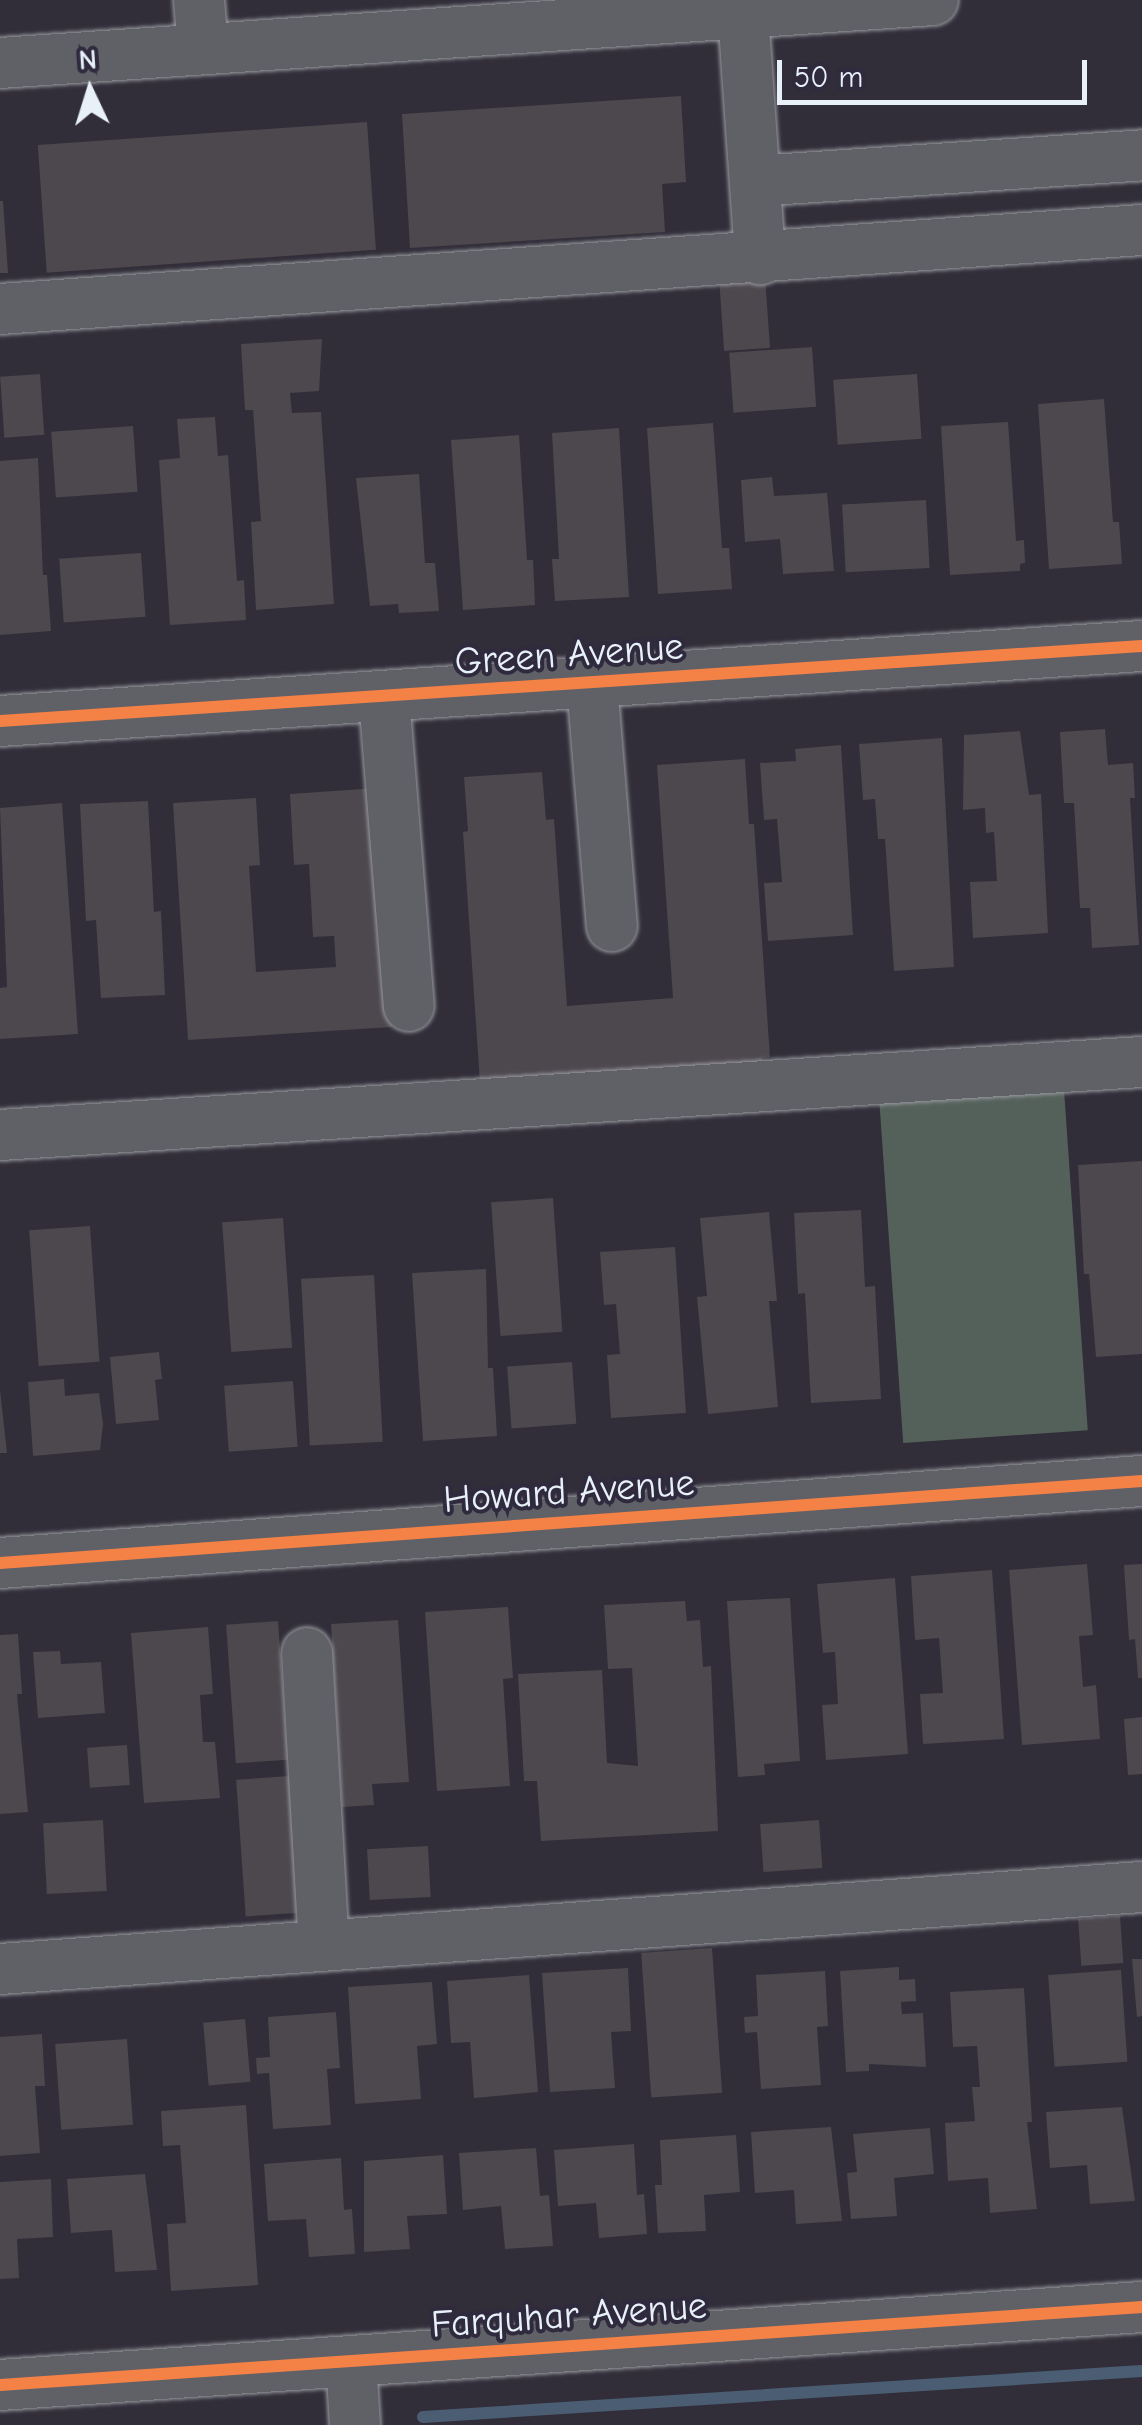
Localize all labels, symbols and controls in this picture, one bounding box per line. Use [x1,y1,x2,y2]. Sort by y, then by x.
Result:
north arrow [40,40,140,140]
scale bar [782,40,1092,102]
text: N [78,43,98,77]
text: 50 m [794,60,863,95]
street label: Green Avenue [453,624,685,686]
street label: Howard Avenue [442,1460,696,1524]
street label: Farquhar Avenue [430,2284,708,2348]

